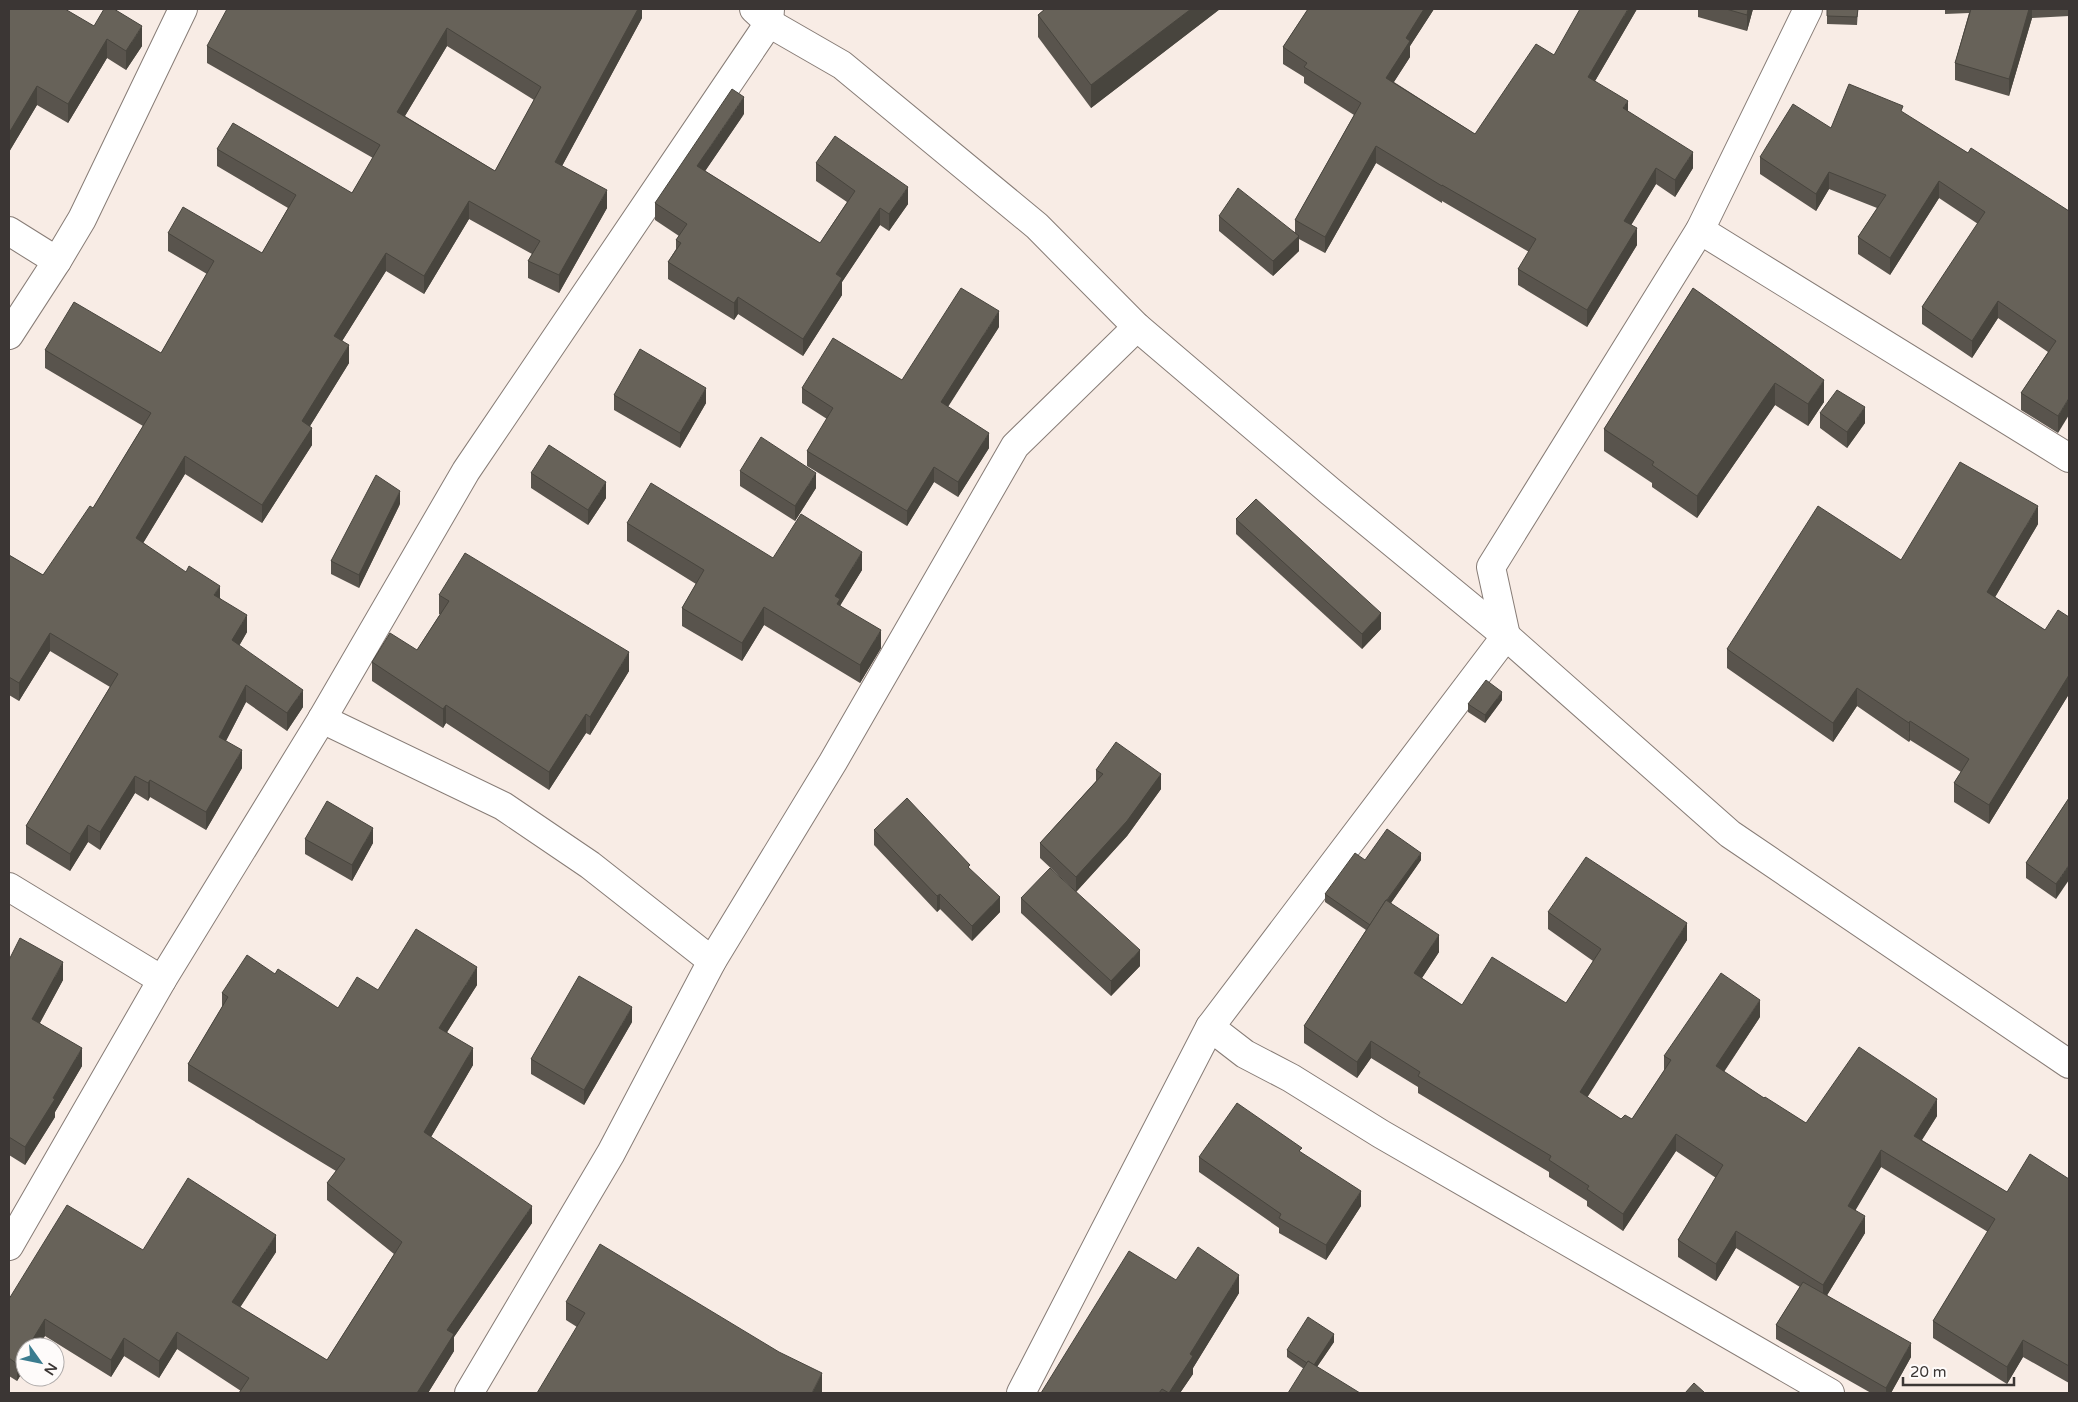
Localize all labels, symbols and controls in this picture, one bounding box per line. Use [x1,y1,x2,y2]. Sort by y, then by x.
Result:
north arrow [15,1337,65,1387]
scale bar [1903,1354,2014,1386]
text: N [40,1359,61,1378]
text: 20 m [1910,1363,1947,1381]

